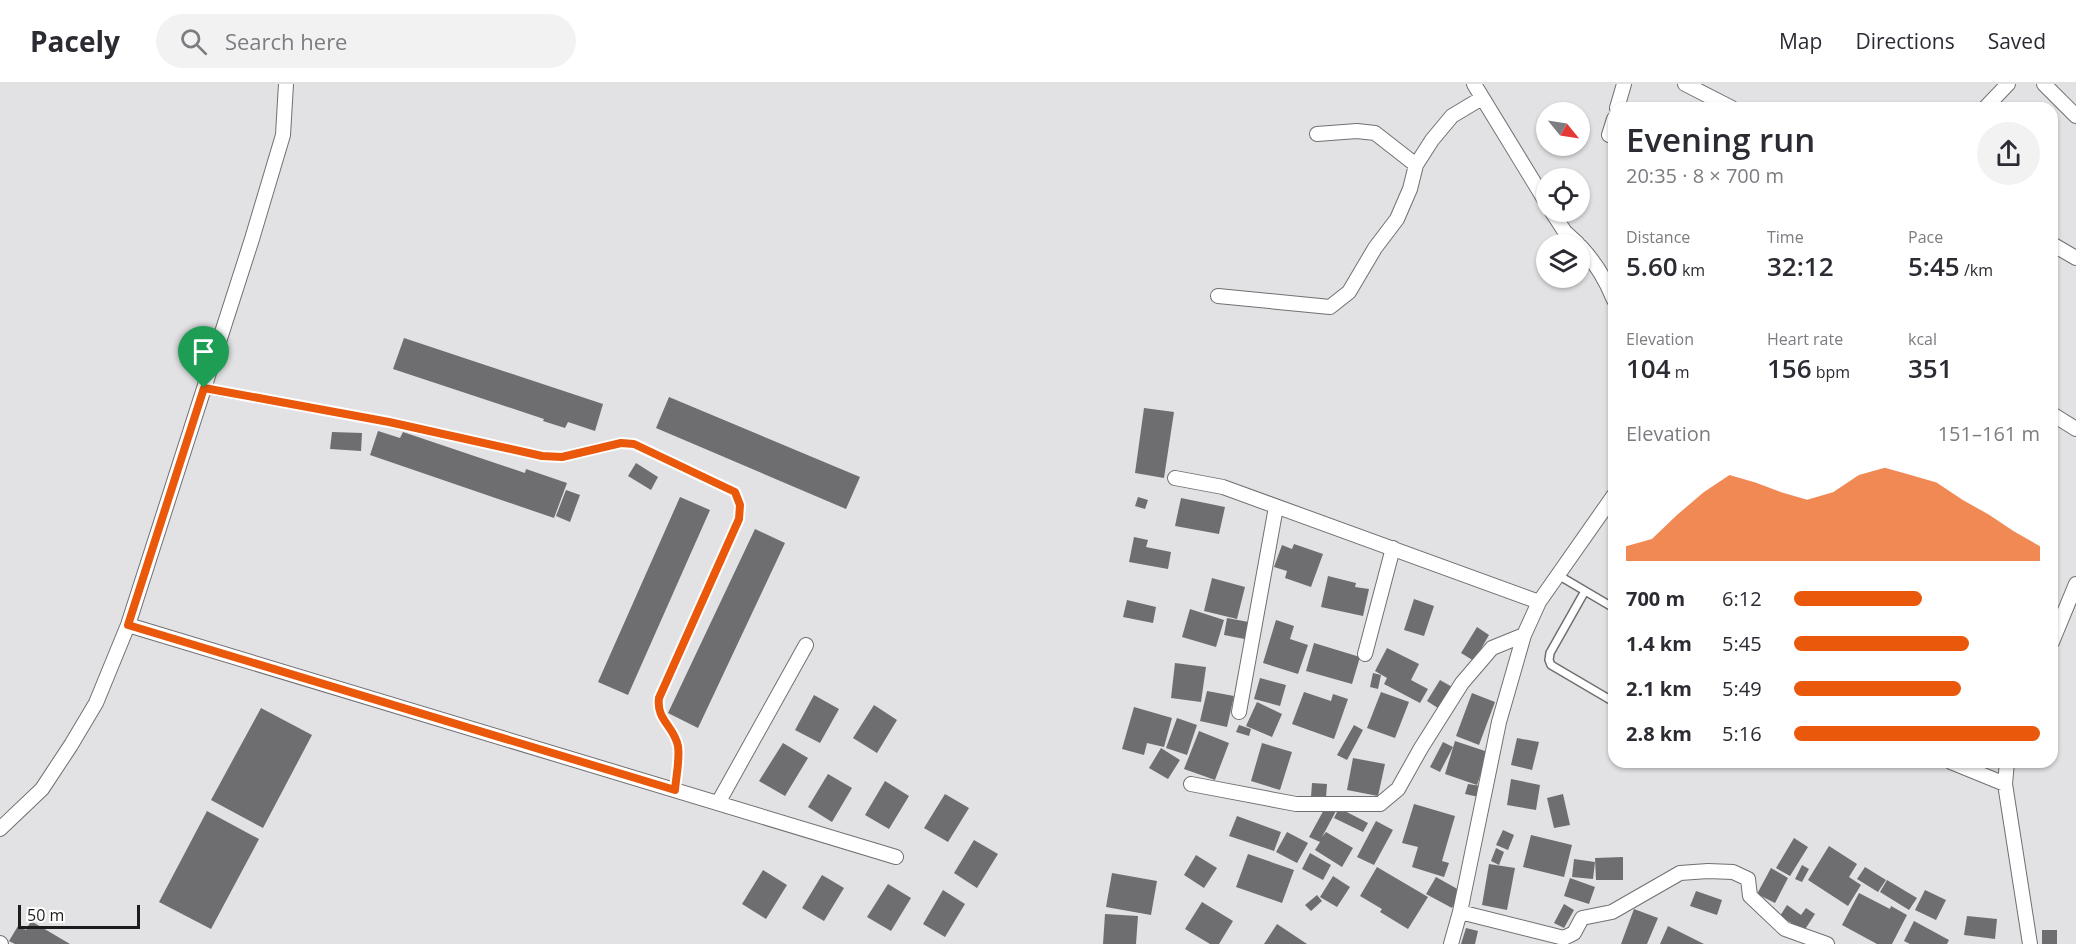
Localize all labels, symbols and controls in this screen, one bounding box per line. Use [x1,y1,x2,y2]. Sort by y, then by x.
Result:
search box [156,14,576,68]
text: Pacely [30,22,120,60]
icon: search [177,25,210,58]
text: Search here [225,26,347,56]
text: Map [1779,27,1822,55]
text: Directions [1855,27,1955,55]
text: Saved [1988,27,2046,55]
north arrow [1536,102,1590,156]
map controls [1536,102,1590,288]
text: Evening run [1626,117,1815,162]
button: share [1977,122,2040,185]
text: 20:35 · 8 × 700 m [1626,162,1784,189]
button: locate [1536,168,1590,222]
text: Distance [1626,226,1690,248]
text: Time [1767,226,1804,248]
text: Pace [1908,226,1943,248]
button: layers [1536,234,1590,288]
text: 5.60 [1626,248,1678,284]
text: 32:12 [1767,248,1834,284]
text: 5:45 [1908,248,1960,284]
text: km [1678,259,1705,281]
text: /km [1960,259,1993,281]
pin [178,326,229,388]
text: Elevation [1626,328,1694,350]
text: Heart rate [1767,328,1843,350]
text: kcal [1908,328,1937,350]
icon: arrive [187,335,220,368]
text: 104 [1626,350,1671,386]
text: 156 [1767,350,1812,386]
text: 351 [1908,350,1953,386]
text: m [1671,361,1690,383]
text: bpm [1812,361,1850,383]
text: Elevation [1626,420,1711,447]
text: 151–161 m [1938,420,2040,447]
text: 700 m [1626,585,1685,612]
text: 6:12 [1722,585,1762,612]
text: 1.4 km [1626,630,1692,657]
text: 5:45 [1722,630,1762,657]
text: 2.1 km [1626,675,1692,702]
text: 5:49 [1722,675,1762,702]
text: 2.8 km [1626,720,1692,747]
text: 5:16 [1722,720,1762,747]
scale bar [18,902,140,930]
text: 50 m [27,904,64,926]

